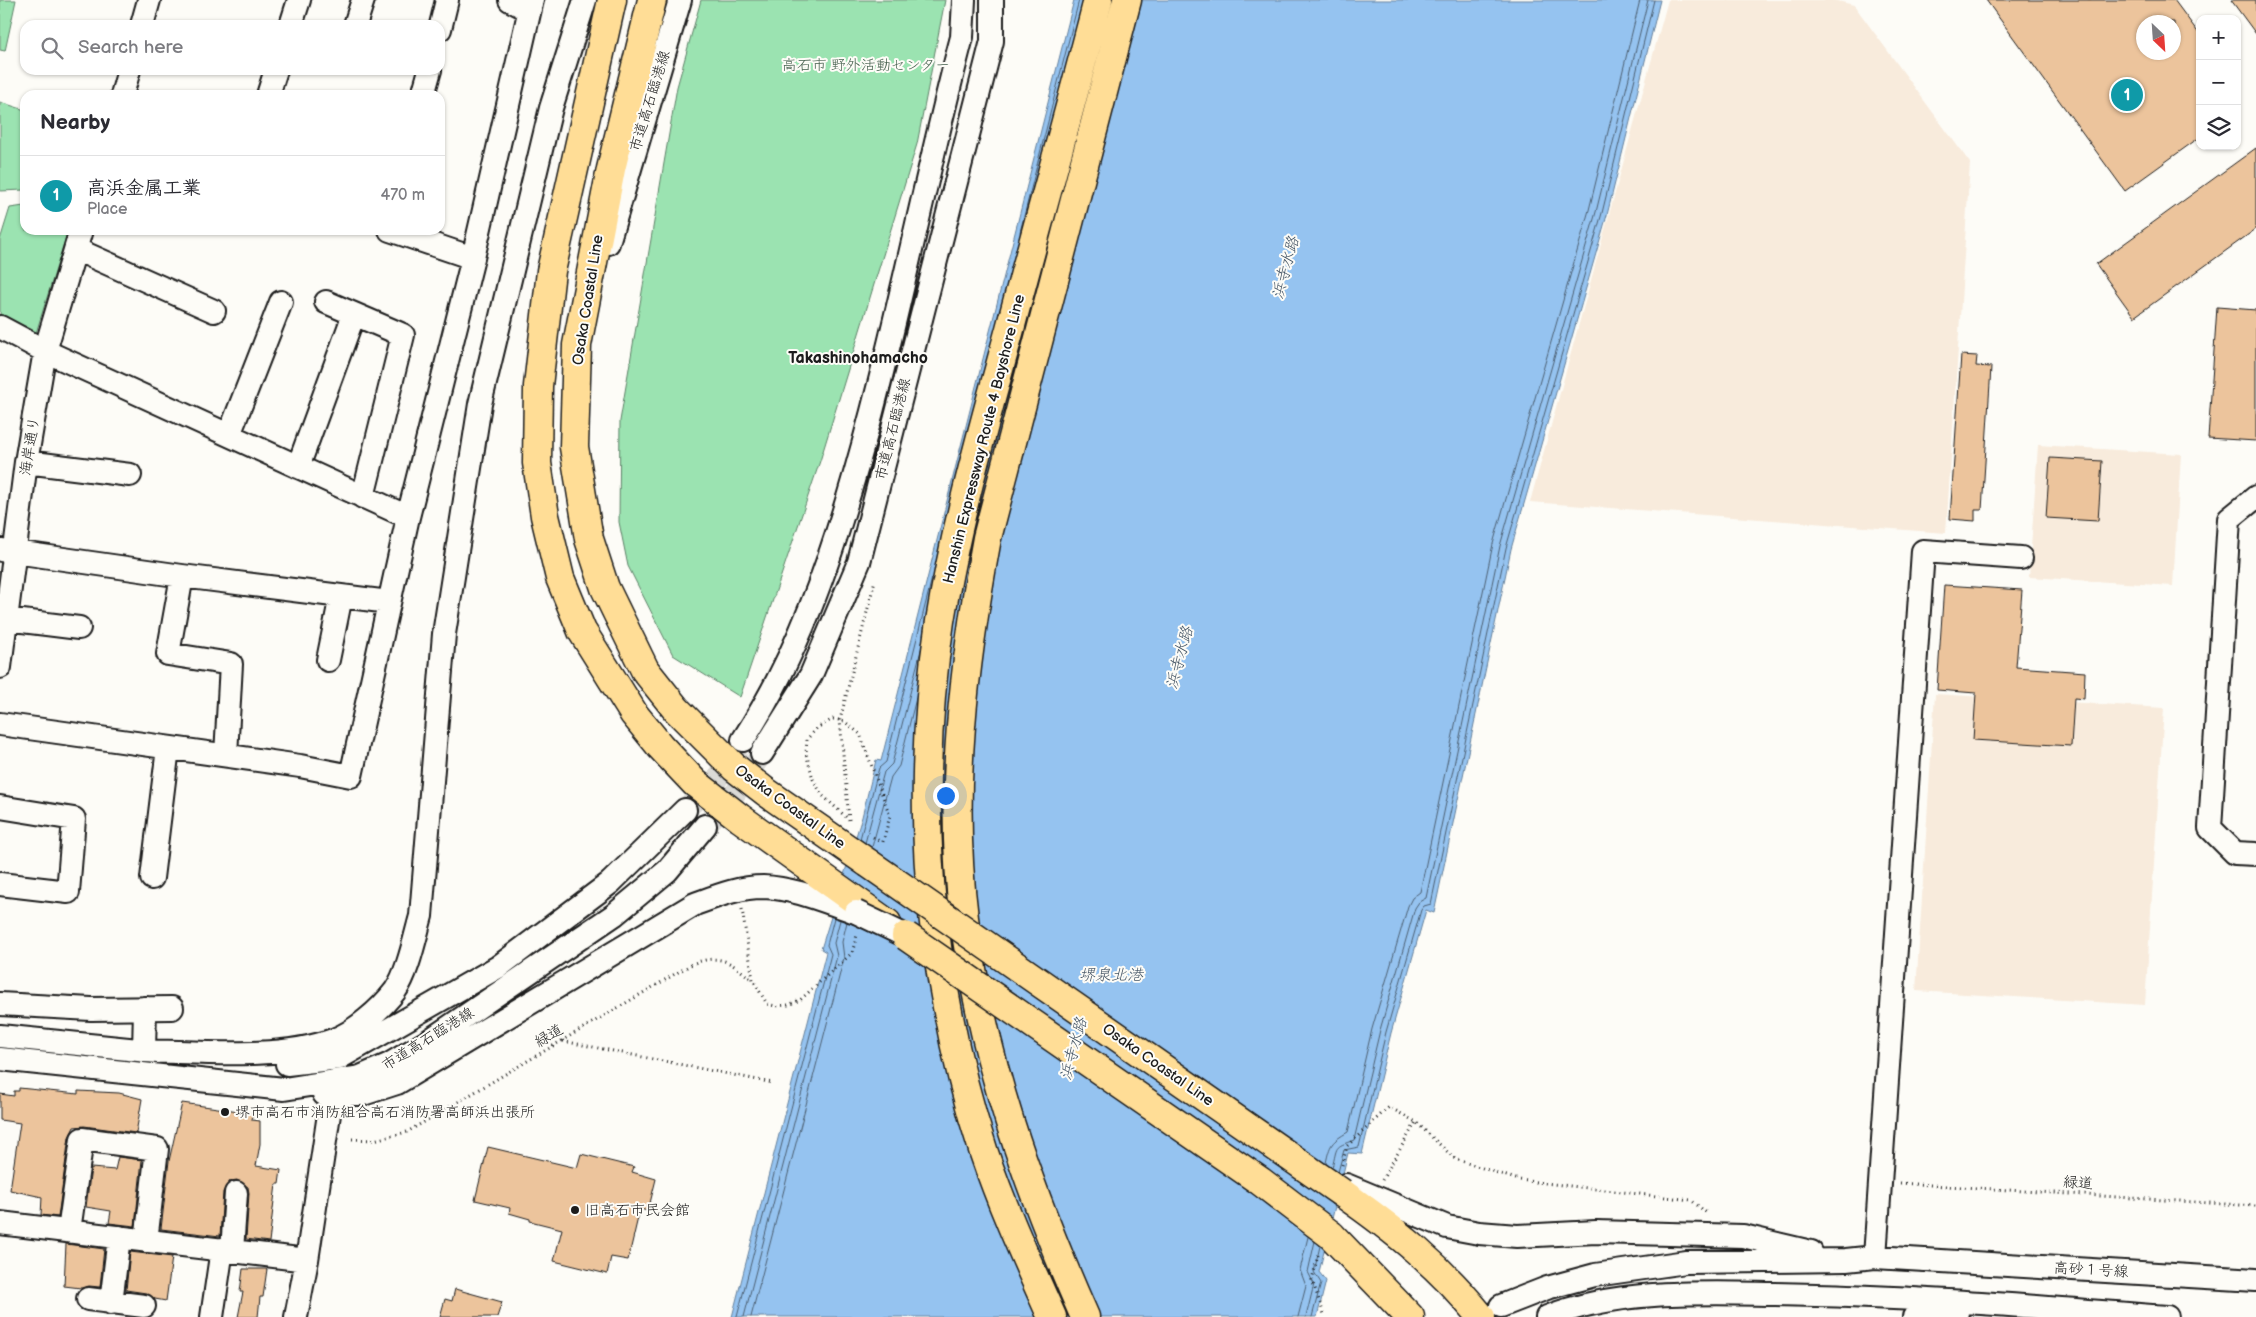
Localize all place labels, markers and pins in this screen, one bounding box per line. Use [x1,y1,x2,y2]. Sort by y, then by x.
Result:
pin: 1 [2111,76,2143,114]
place label: 堺市高石市消防組合高石消防署高師浜出張所 [235,1103,535,1122]
marker: 堺市高石市消防組合高石消防署高師浜出張所 [219,1106,231,1118]
place label: 旧高石市民会館 [585,1201,690,1220]
marker: 旧高石市民会館 [569,1204,581,1216]

